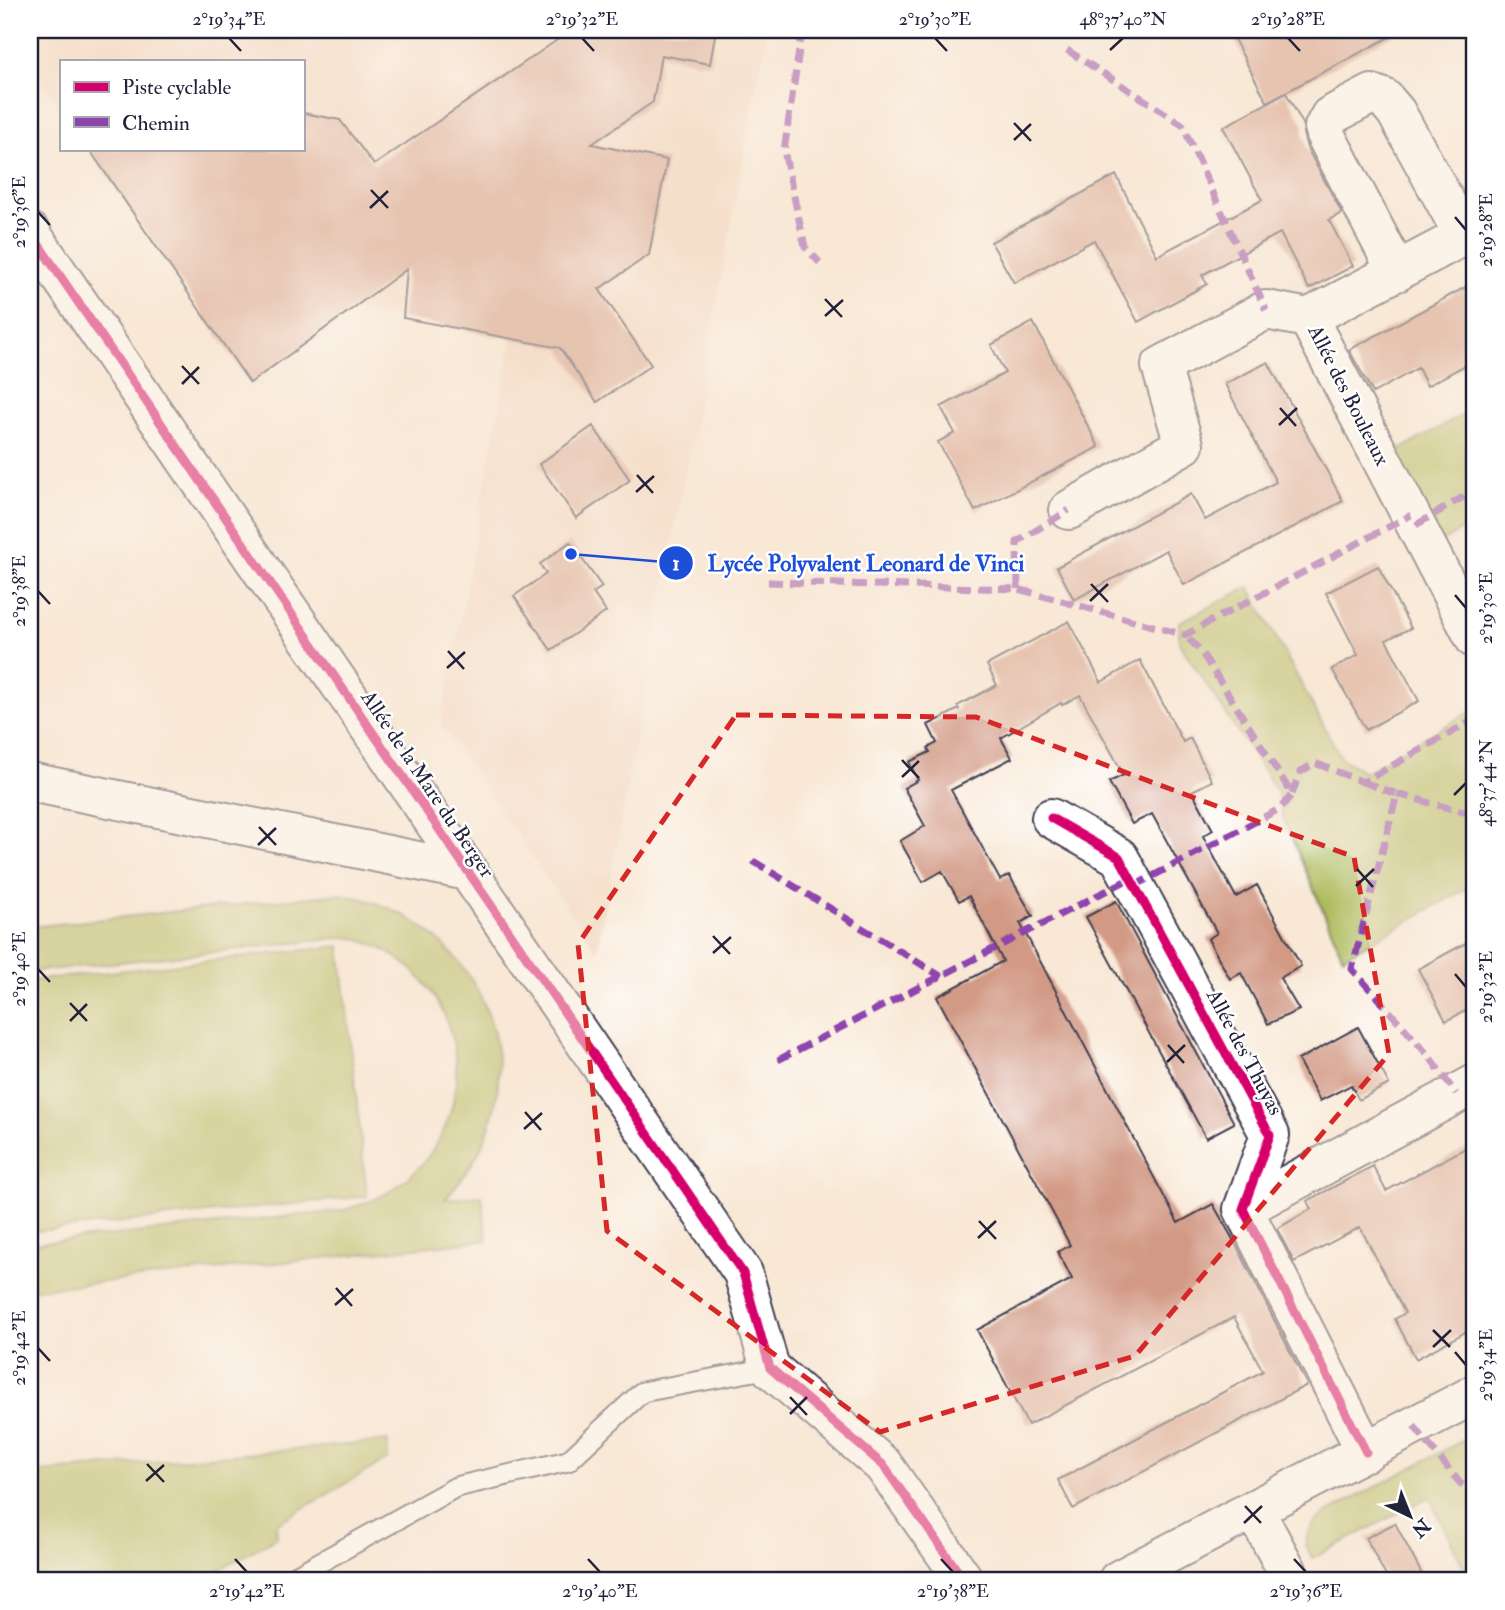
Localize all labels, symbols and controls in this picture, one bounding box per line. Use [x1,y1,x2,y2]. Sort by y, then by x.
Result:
text: 2°19'34"E [192,8,266,31]
text: 2°19'32"E [546,8,618,31]
text: 2°19'30"E [899,8,971,31]
text: 48°37'40"N [1079,8,1167,31]
text: 2°19'28"E [1251,8,1325,31]
legend [60,60,304,150]
text: Piste cyclable [122,74,231,101]
text: Chemin [122,110,190,137]
text: 2°19'36"E [8,176,31,248]
text: 2°19'28"E [1475,193,1498,267]
street label: Allée des Bouleaux [1301,319,1396,471]
callout: Lycée Polyvalent Leonard de Vinci [659,541,1039,585]
text: Lycée Polyvalent Leonard de Vinci [708,549,1024,579]
text: 1 [672,550,680,577]
text: 2°19'38"E [8,555,31,627]
text: 2°19'30"E [1475,572,1498,644]
street label: Allée de la Mare du Berger [354,684,501,883]
text: 48°37'44"N [1475,739,1498,827]
text: 2°19'40"E [8,931,31,1007]
text: 2°19'32"E [1475,951,1498,1023]
street label: Allée des Thuyas [1200,984,1289,1120]
text: 2°19'42"E [8,1310,31,1386]
text: 2°19'34"E [1475,1328,1498,1402]
north arrow [1376,1480,1446,1550]
text: N [1406,1512,1436,1543]
text: 2°19'42"E [209,1580,285,1603]
text: 2°19'40"E [562,1580,638,1603]
text: 2°19'38"E [917,1580,989,1603]
text: 2°19'36"E [1270,1580,1342,1603]

